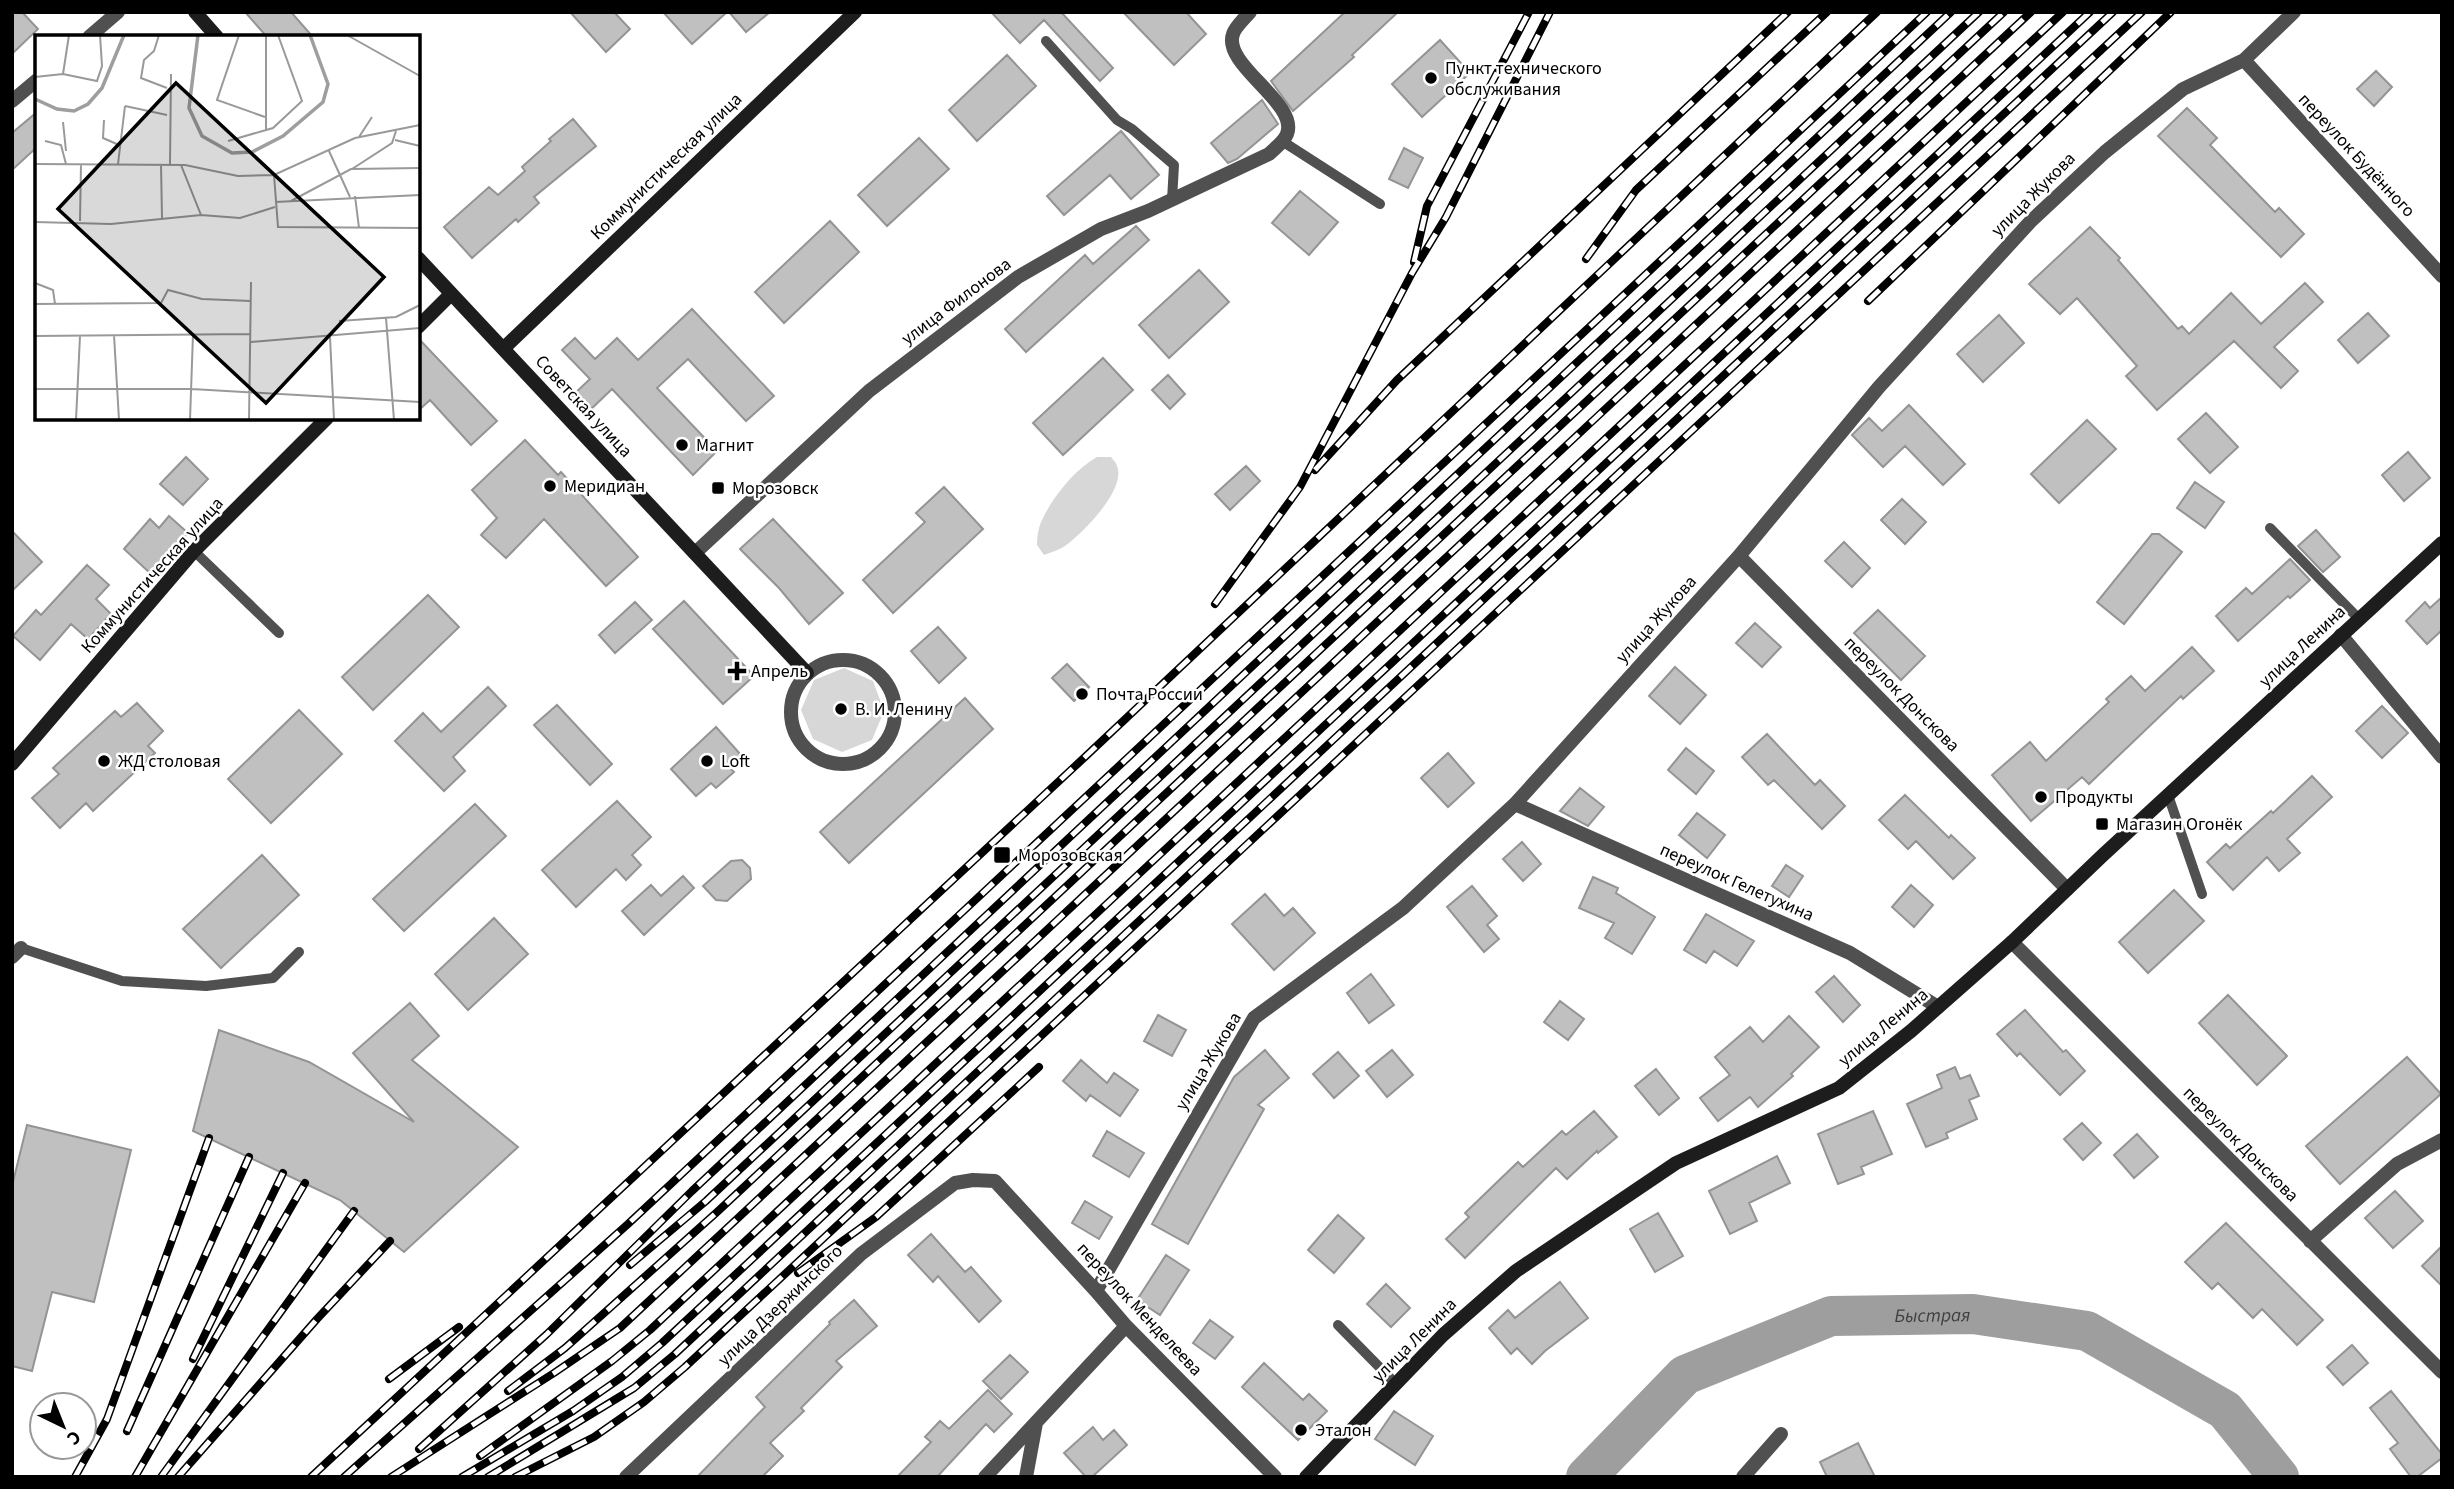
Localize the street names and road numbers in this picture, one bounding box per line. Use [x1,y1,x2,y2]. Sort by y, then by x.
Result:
street label: Коммунистическая улица [585,87,748,246]
street label: переулок Будённого [2292,88,2421,223]
street label: улица Жукова [1985,146,2081,242]
street label: улица Филонова [896,252,1016,351]
street label: Советская улица [529,350,638,463]
street label: Коммунистическая улица [75,492,229,659]
street label: улица Жукова [1610,570,1703,669]
street label: улица Ленина [2253,600,2351,693]
street label: переулок Донскова [1838,631,1965,758]
street label: переулок Гелетухина [1656,837,1818,928]
street label: улица Ленина [1833,982,1934,1072]
street label: улица Жукова [1169,1008,1248,1115]
street label: переулок Донскова [2177,1081,2304,1208]
street label: переулок Менделеева [1071,1237,1208,1382]
street label: улица Дзержинского [712,1239,848,1372]
street label: улица Ленина [1366,1292,1462,1388]

